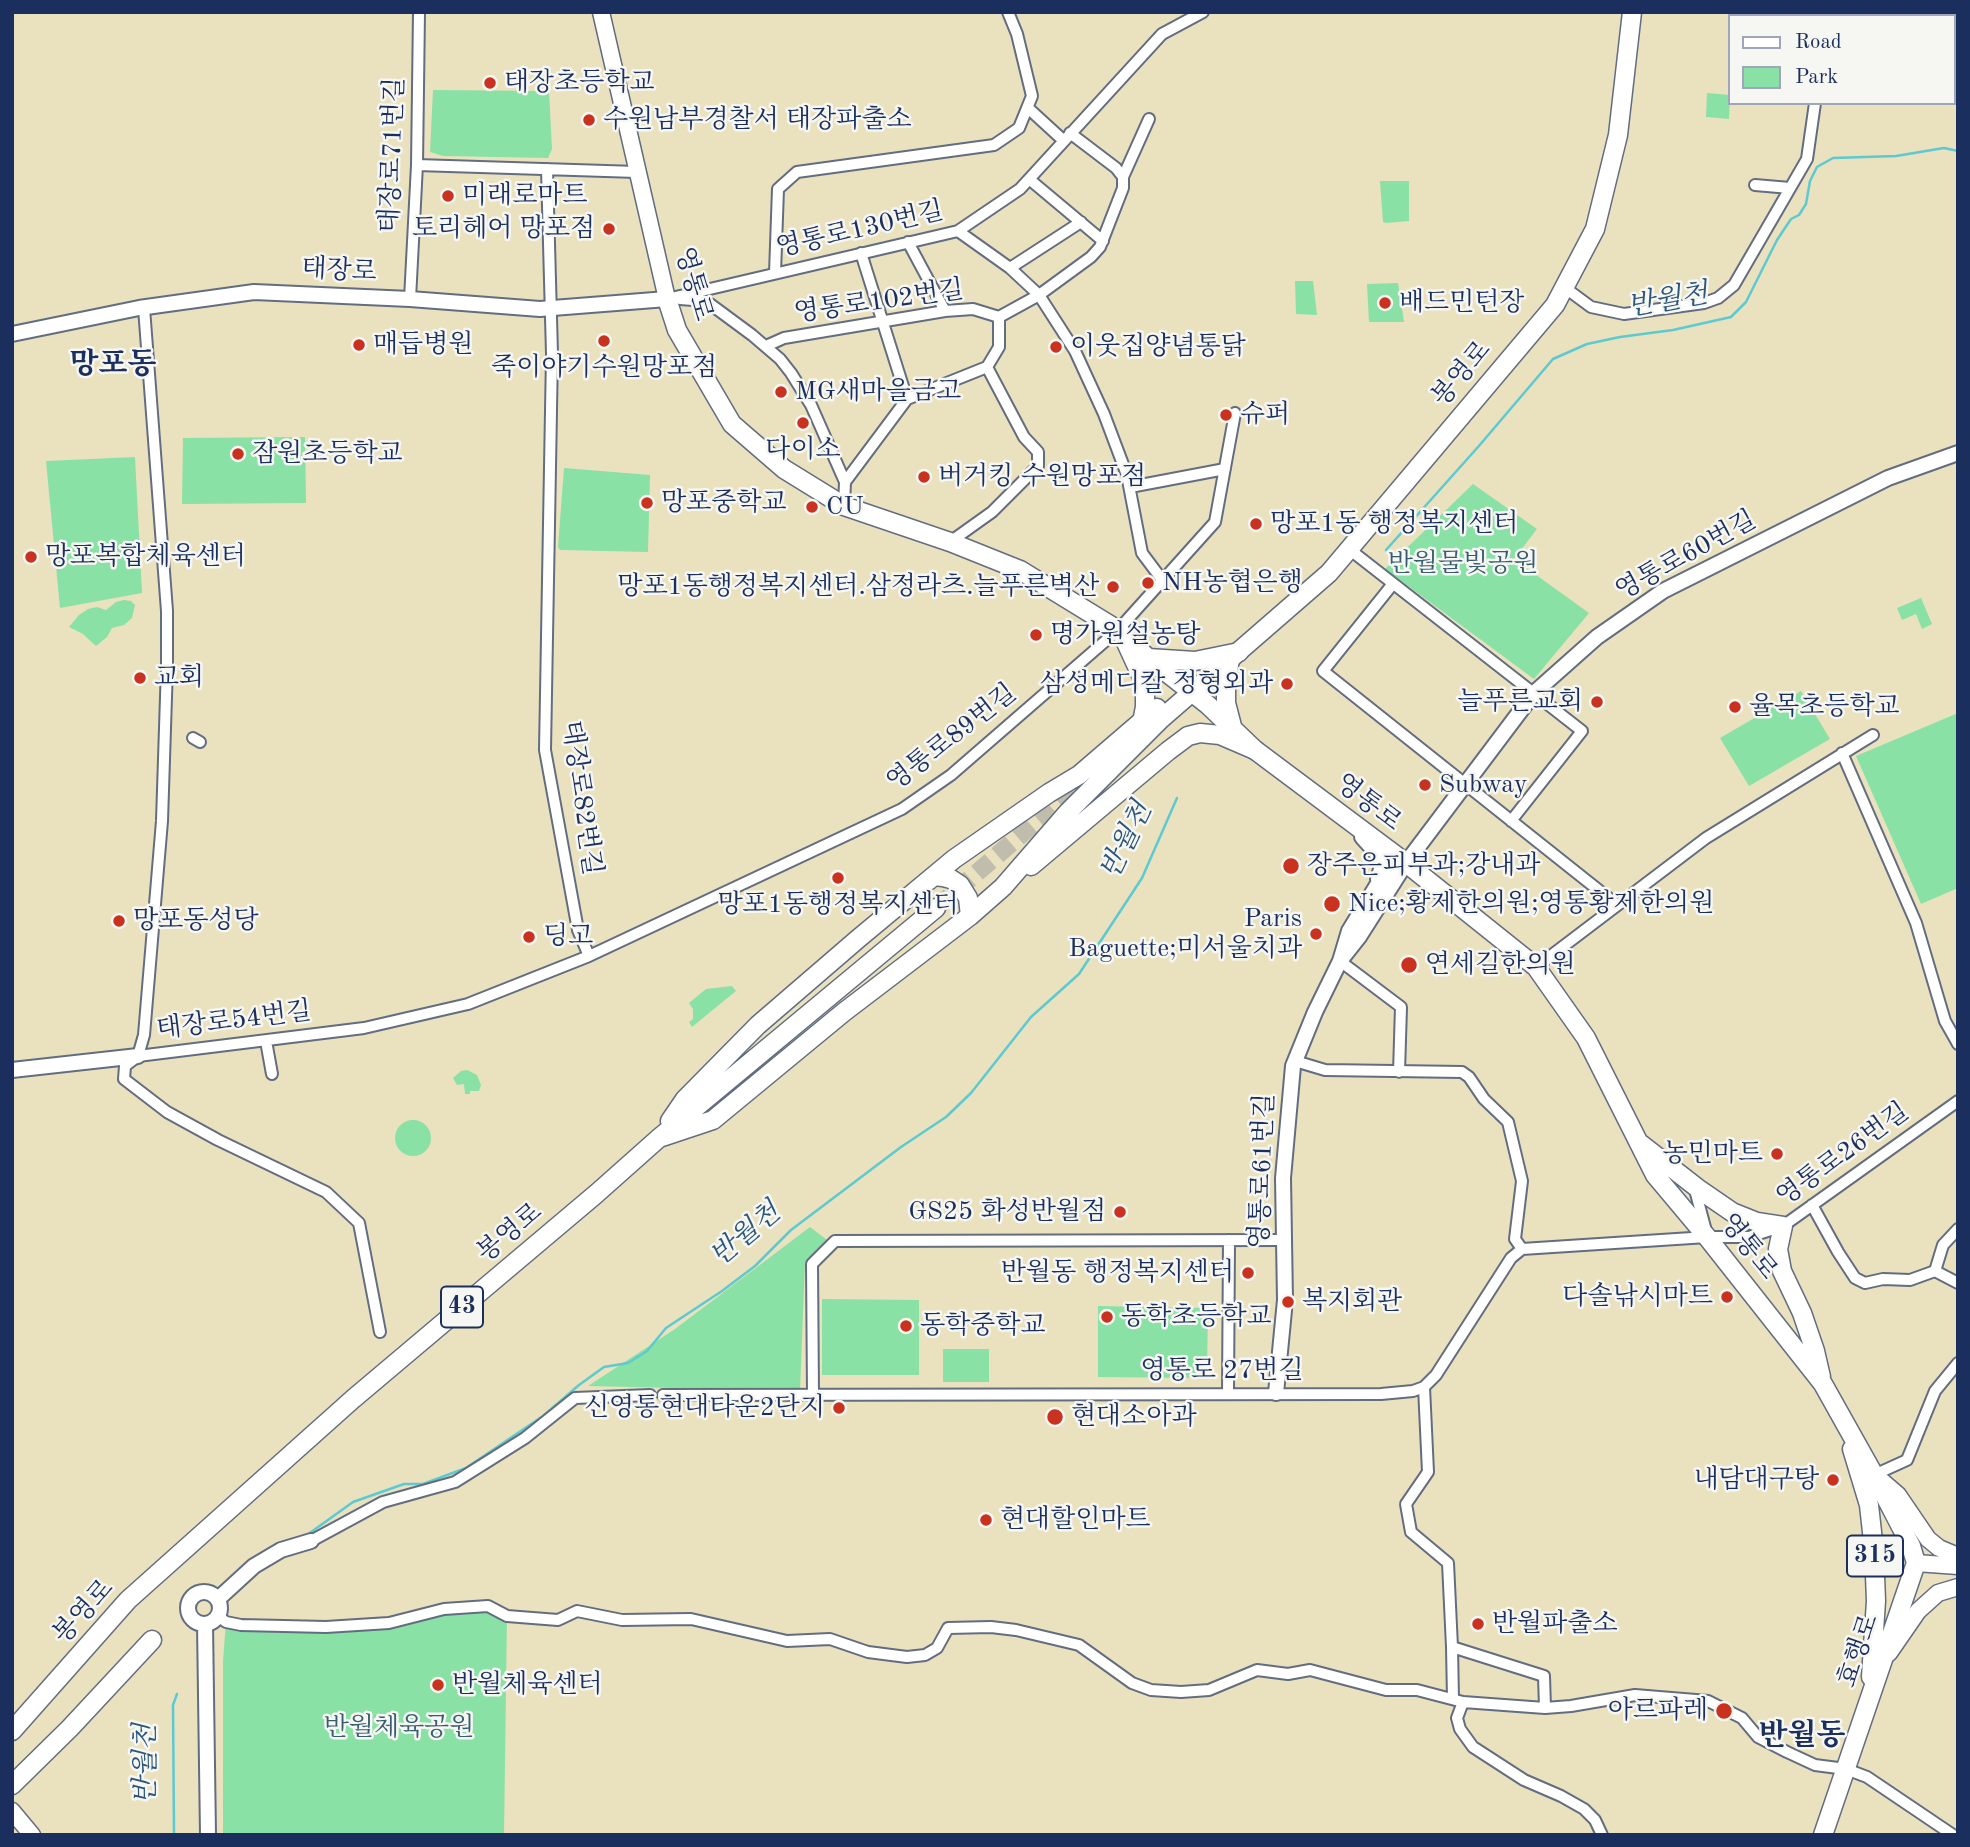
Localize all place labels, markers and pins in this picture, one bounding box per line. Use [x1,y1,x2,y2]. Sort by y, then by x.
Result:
place label: 태장초등학교 [504,67,655,99]
marker: 태장초등학교 [482,75,498,91]
place label: 수원남부경찰서 태장파출소 [603,104,912,136]
marker: 수원남부경찰서 태장파출소 [581,112,597,128]
place label: 미래로마트 [462,180,588,212]
marker: 미래로마트 [440,188,456,204]
place label: 토리헤어 망포점 [412,213,595,245]
marker: 토리헤어 망포점 [601,221,617,237]
place label: 배드민턴장 [1399,287,1525,319]
marker: 배드민턴장 [1377,295,1393,311]
place label: 매듭병원 [373,329,473,361]
place label: 이웃집양념통닭 [1070,331,1246,363]
marker: 죽이야기수원망포점 [596,333,612,349]
marker: 매듭병원 [351,337,367,353]
marker: 이웃집양념통닭 [1048,339,1064,355]
place label: 죽이야기수원망포점 [491,352,717,384]
place label: MG새마을금고 [795,376,961,408]
marker: MG새마을금고 [773,384,789,400]
place label: 슈퍼 [1240,399,1290,431]
marker: 슈퍼 [1218,407,1234,423]
marker: 다이소 [795,415,811,431]
place label: 다이소 [765,434,841,466]
place label: 잠원초등학교 [252,438,403,470]
marker: 잠원초등학교 [230,446,246,462]
place label: 버거킹 수원망포점 [938,461,1146,493]
marker: 버거킹 수원망포점 [916,469,932,485]
place label: 망포중학교 [661,487,787,519]
place label: CU [826,491,864,523]
marker: 망포중학교 [639,495,655,511]
marker: CU [804,499,820,515]
place label: 망포1동 행정복지센터 [1270,508,1518,540]
marker: 망포1동 행정복지센터 [1248,516,1264,532]
place label: 망포복합체육센터 [45,541,246,573]
marker: 망포복합체육센터 [23,549,39,565]
place label: NH농협은행 [1162,567,1303,599]
place label: 망포1동행정복지센터.삼정라츠.늘푸른벽산 [617,571,1099,603]
marker: NH농협은행 [1140,575,1156,591]
marker: 망포1동행정복지센터.삼정라츠.늘푸른벽산 [1105,579,1121,595]
place label: 명가원설농탕 [1050,619,1201,651]
marker: 명가원설농탕 [1028,627,1044,643]
place label: 교회 [154,662,204,694]
place label: 삼성메디칼 정형외과 [1040,668,1273,700]
marker: 교회 [132,670,148,686]
marker: 삼성메디칼 정형외과 [1279,676,1295,692]
place label: 늘푸른교회 [1457,686,1583,718]
place label: 율목초등학교 [1749,691,1900,723]
marker: 늘푸른교회 [1589,694,1605,710]
marker: 율목초등학교 [1727,699,1743,715]
place label: Subway [1439,769,1527,801]
marker: Subway [1417,777,1433,793]
place label: 장주은피부과;강내과 [1307,850,1540,882]
marker: 장주은피부과;강내과 [1281,856,1301,876]
marker: 망포1동행정복지센터 [830,870,846,886]
place label: Nice;황제한의원;영통황제한의원 [1348,888,1714,920]
place label: 망포1동행정복지센터 [717,889,959,921]
marker: Nice;황제한의원;영통황제한의원 [1322,894,1342,914]
place label: Paris Baguette;미서울치과 [1068,903,1302,964]
place label: 망포동성당 [133,905,259,937]
marker: 망포동성당 [111,913,127,929]
place label: 딩고 [543,921,593,953]
marker: Paris Baguette;미서울치과 [1308,926,1324,942]
marker: 딩고 [521,929,537,945]
place label: 연세길한의원 [1425,949,1576,981]
marker: 연세길한의원 [1399,955,1419,975]
place label: 농민마트 [1663,1138,1763,1170]
marker: 농민마트 [1769,1146,1785,1162]
place label: GS25 화성반월점 [908,1196,1106,1228]
marker: GS25 화성반월점 [1112,1204,1128,1220]
place label: 반월동 행정복지센터 [1001,1257,1234,1289]
marker: 반월동 행정복지센터 [1240,1265,1256,1281]
place label: 다솔낚시마트 [1562,1281,1713,1313]
place label: 복지회관 [1302,1286,1402,1318]
marker: 다솔낚시마트 [1719,1289,1735,1305]
marker: 복지회관 [1280,1294,1296,1310]
place label: 동학초등학교 [1121,1301,1272,1333]
marker: 동학초등학교 [1099,1309,1115,1325]
place label: 동학중학교 [920,1310,1046,1342]
marker: 동학중학교 [898,1318,914,1334]
place label: 신영통현대타운2단지 [584,1392,825,1424]
marker: 신영통현대타운2단지 [831,1400,847,1416]
place label: 현대소아과 [1071,1401,1197,1433]
marker: 현대소아과 [1045,1407,1065,1427]
place label: 내담대구탕 [1693,1464,1819,1496]
marker: 내담대구탕 [1825,1472,1841,1488]
place label: 현대할인마트 [1000,1504,1151,1536]
marker: 현대할인마트 [978,1512,994,1528]
place label: 반월파출소 [1492,1608,1618,1640]
marker: 반월파출소 [1470,1616,1486,1632]
place label: 반월체육센터 [452,1669,603,1701]
marker: 반월체육센터 [430,1677,446,1693]
place label: 아르파레 [1608,1695,1708,1727]
marker: 아르파레 [1714,1701,1734,1721]

